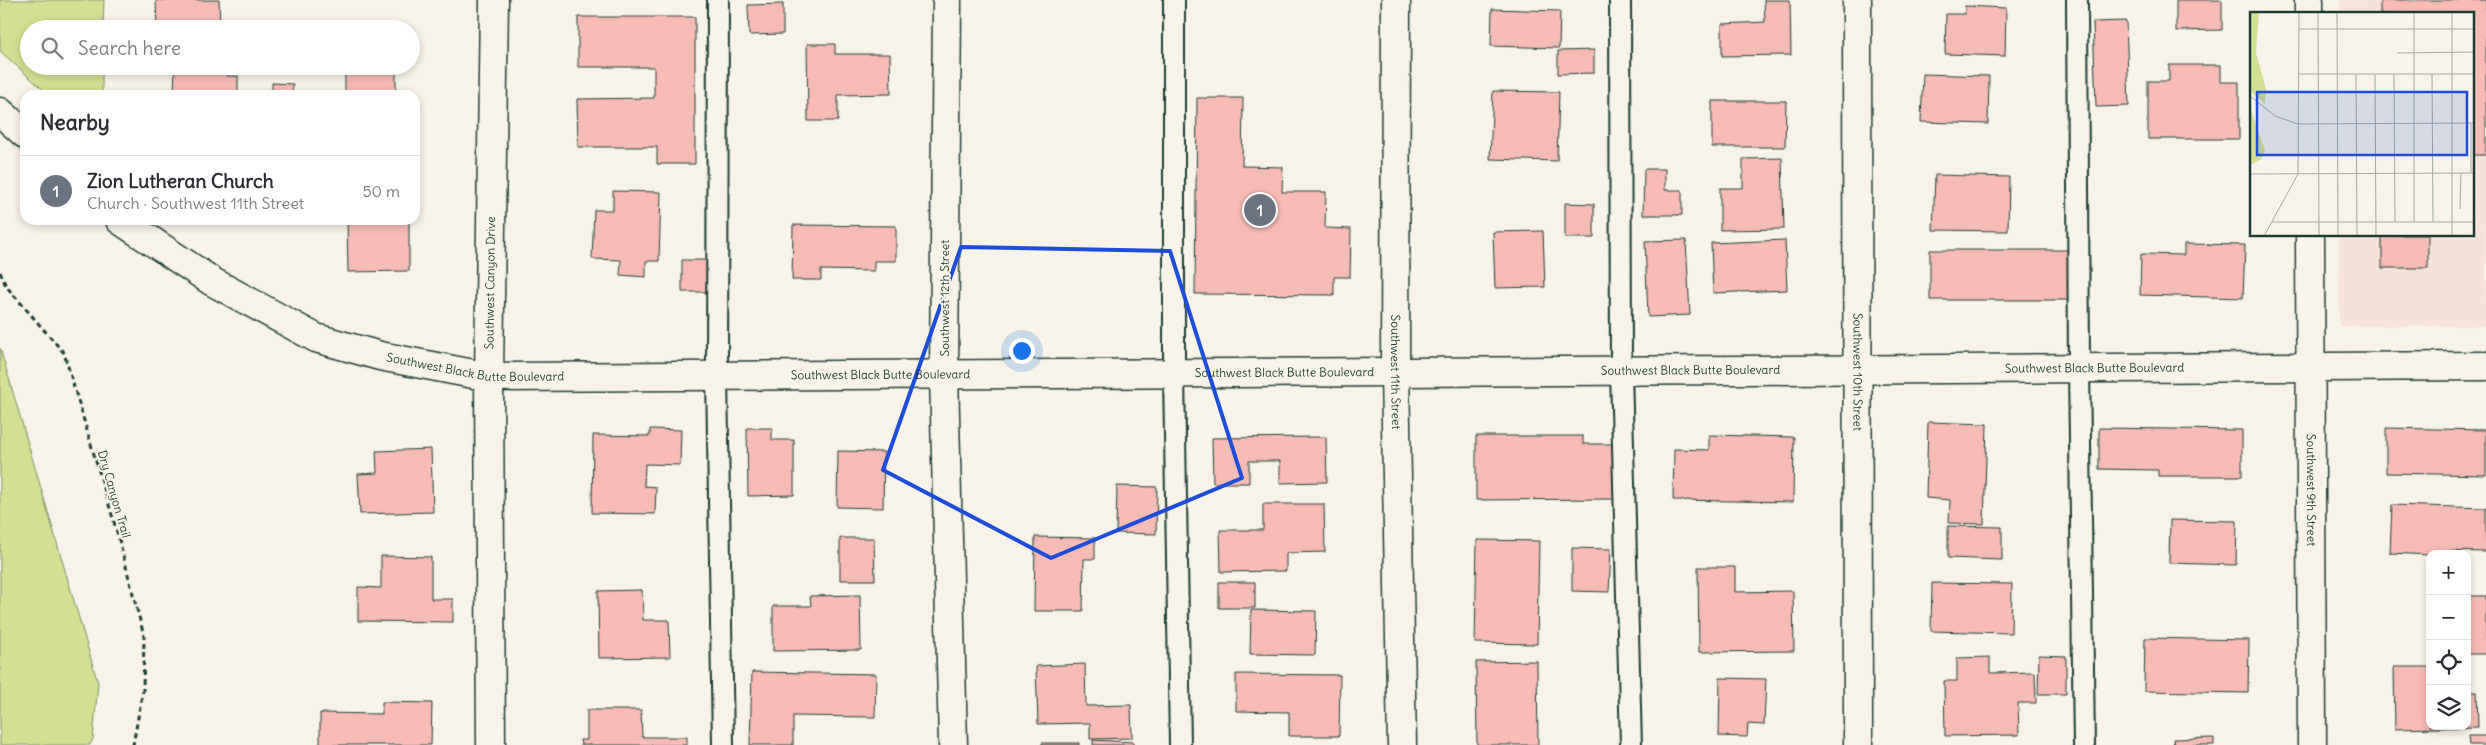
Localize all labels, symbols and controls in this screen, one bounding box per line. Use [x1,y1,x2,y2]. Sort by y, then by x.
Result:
inset map [2250,12,2474,236]
search box [20,20,420,75]
icon: search [38,34,66,62]
text: Search here [78,36,181,60]
text: Nearby [40,109,110,136]
text: Zion Lutheran Church [87,169,274,193]
text: 1 [53,181,59,201]
text: 50 m [362,181,400,201]
pin: 1 [1244,191,1276,229]
text: Church · Southwest 11th Street [87,193,304,213]
street label: Southwest Canyon Drive [481,216,498,350]
street label: Southwest 12th Street [937,240,952,356]
street label: Southwest 10th Street [1850,313,1866,431]
street label: Southwest 11th Street [1388,314,1404,430]
your location [1009,338,1035,364]
street label: Southwest Black Butte Boulevard [385,349,564,384]
street label: Southwest Black Butte Boulevard [2005,360,2184,376]
street label: Southwest Black Butte Boulevard [1601,362,1780,378]
street label: Southwest Black Butte Boulevard [1195,364,1374,380]
street label: Southwest Black Butte Boulevard [791,366,970,382]
street label: Southwest 9th Street [2304,434,2319,546]
street label: Dry Canyon Trail [95,448,134,539]
map controls [2426,550,2471,730]
button: + [2426,550,2471,595]
button: − [2426,595,2471,640]
button: locate [2426,640,2471,685]
button: layers [2426,685,2471,730]

